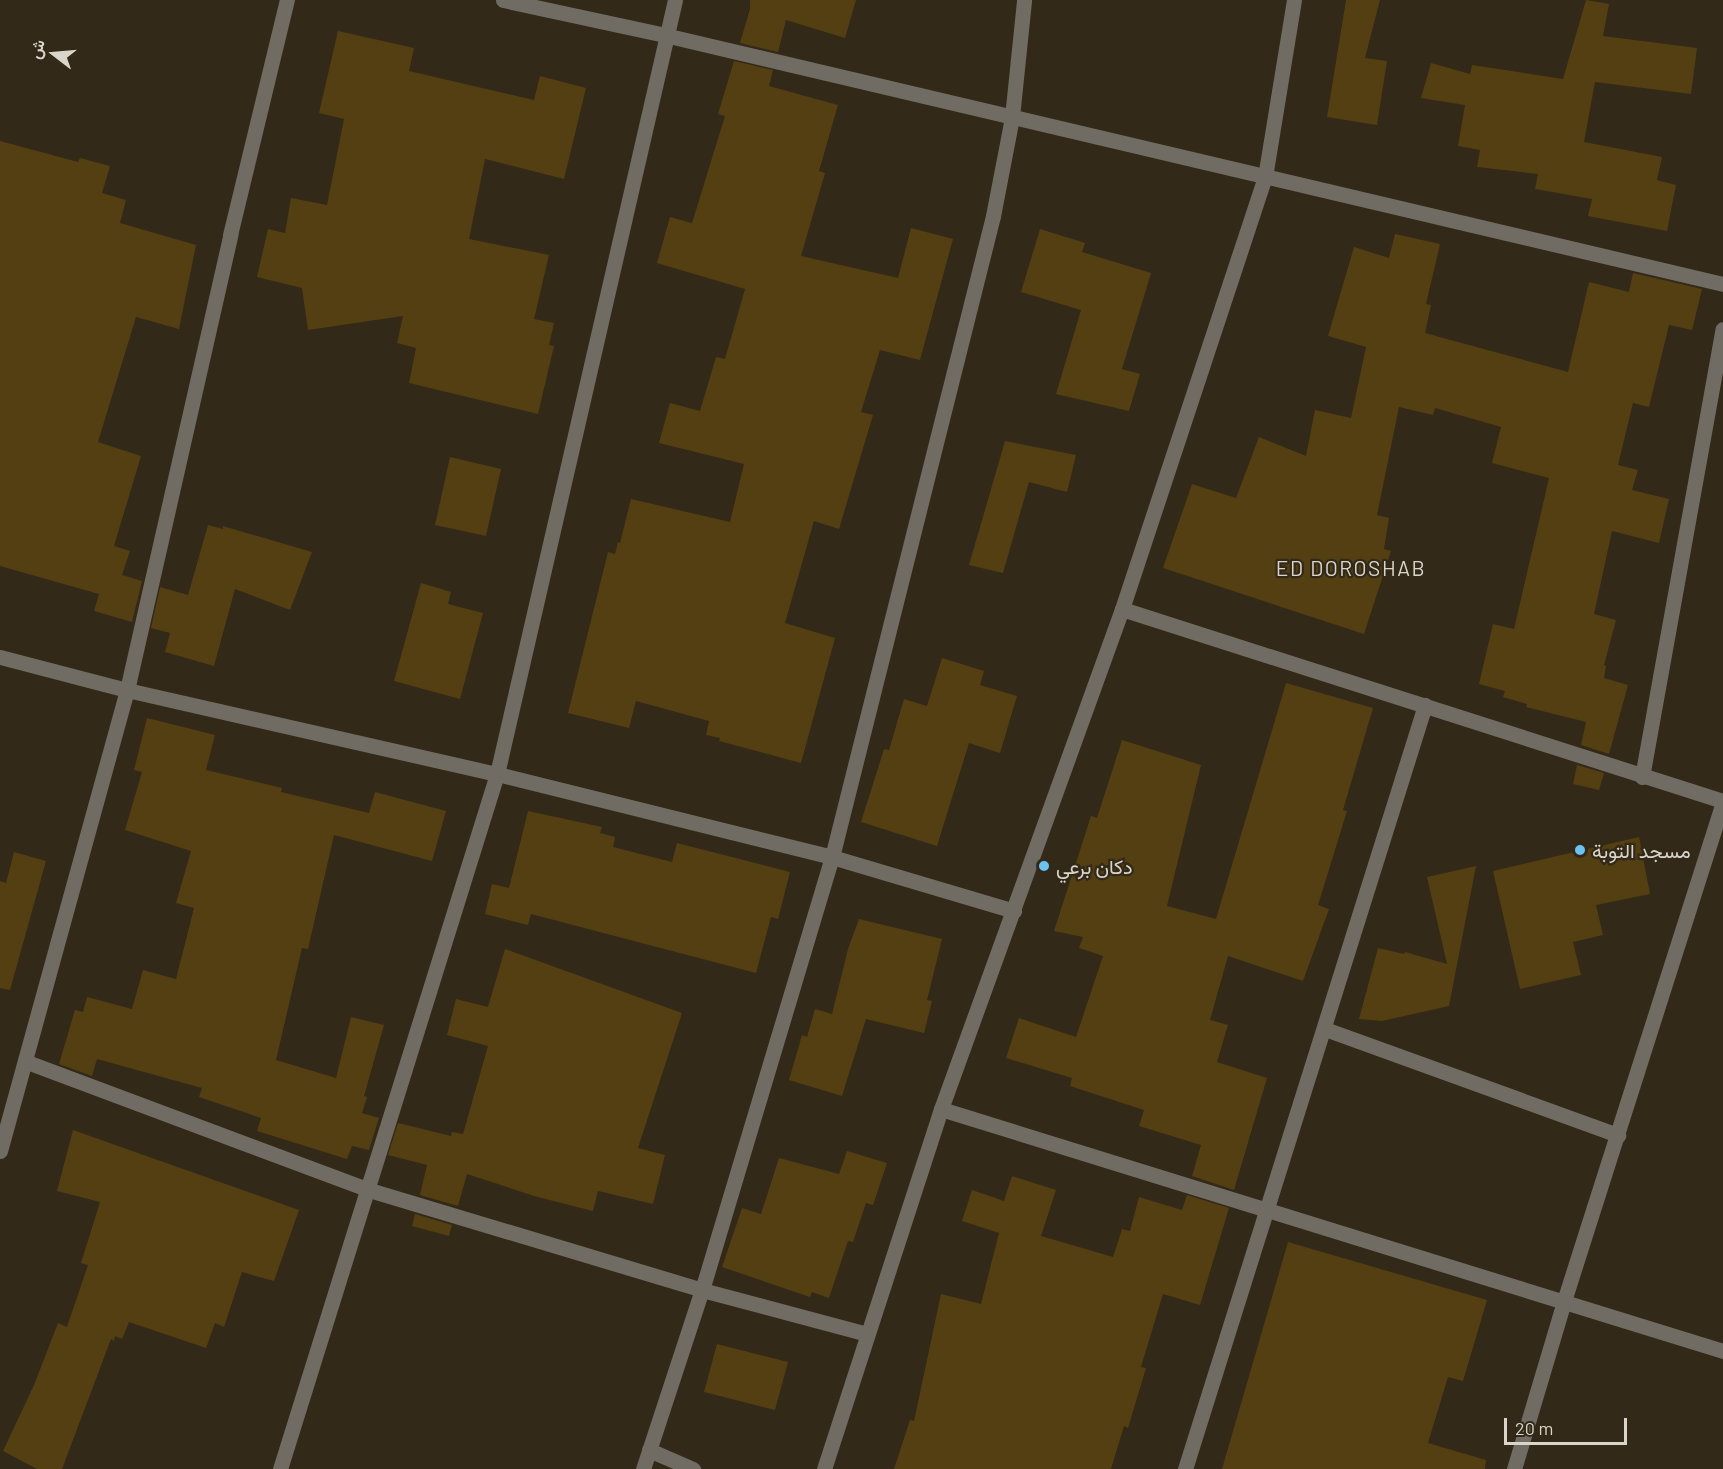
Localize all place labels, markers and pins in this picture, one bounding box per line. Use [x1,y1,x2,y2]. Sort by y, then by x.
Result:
place label: مسجد التوبة [1592,838,1691,862]
marker: مسجد التوبة [1573,843,1587,857]
place label: دكان برعي [1056,854,1132,878]
marker: دكان برعي [1037,859,1051,873]

